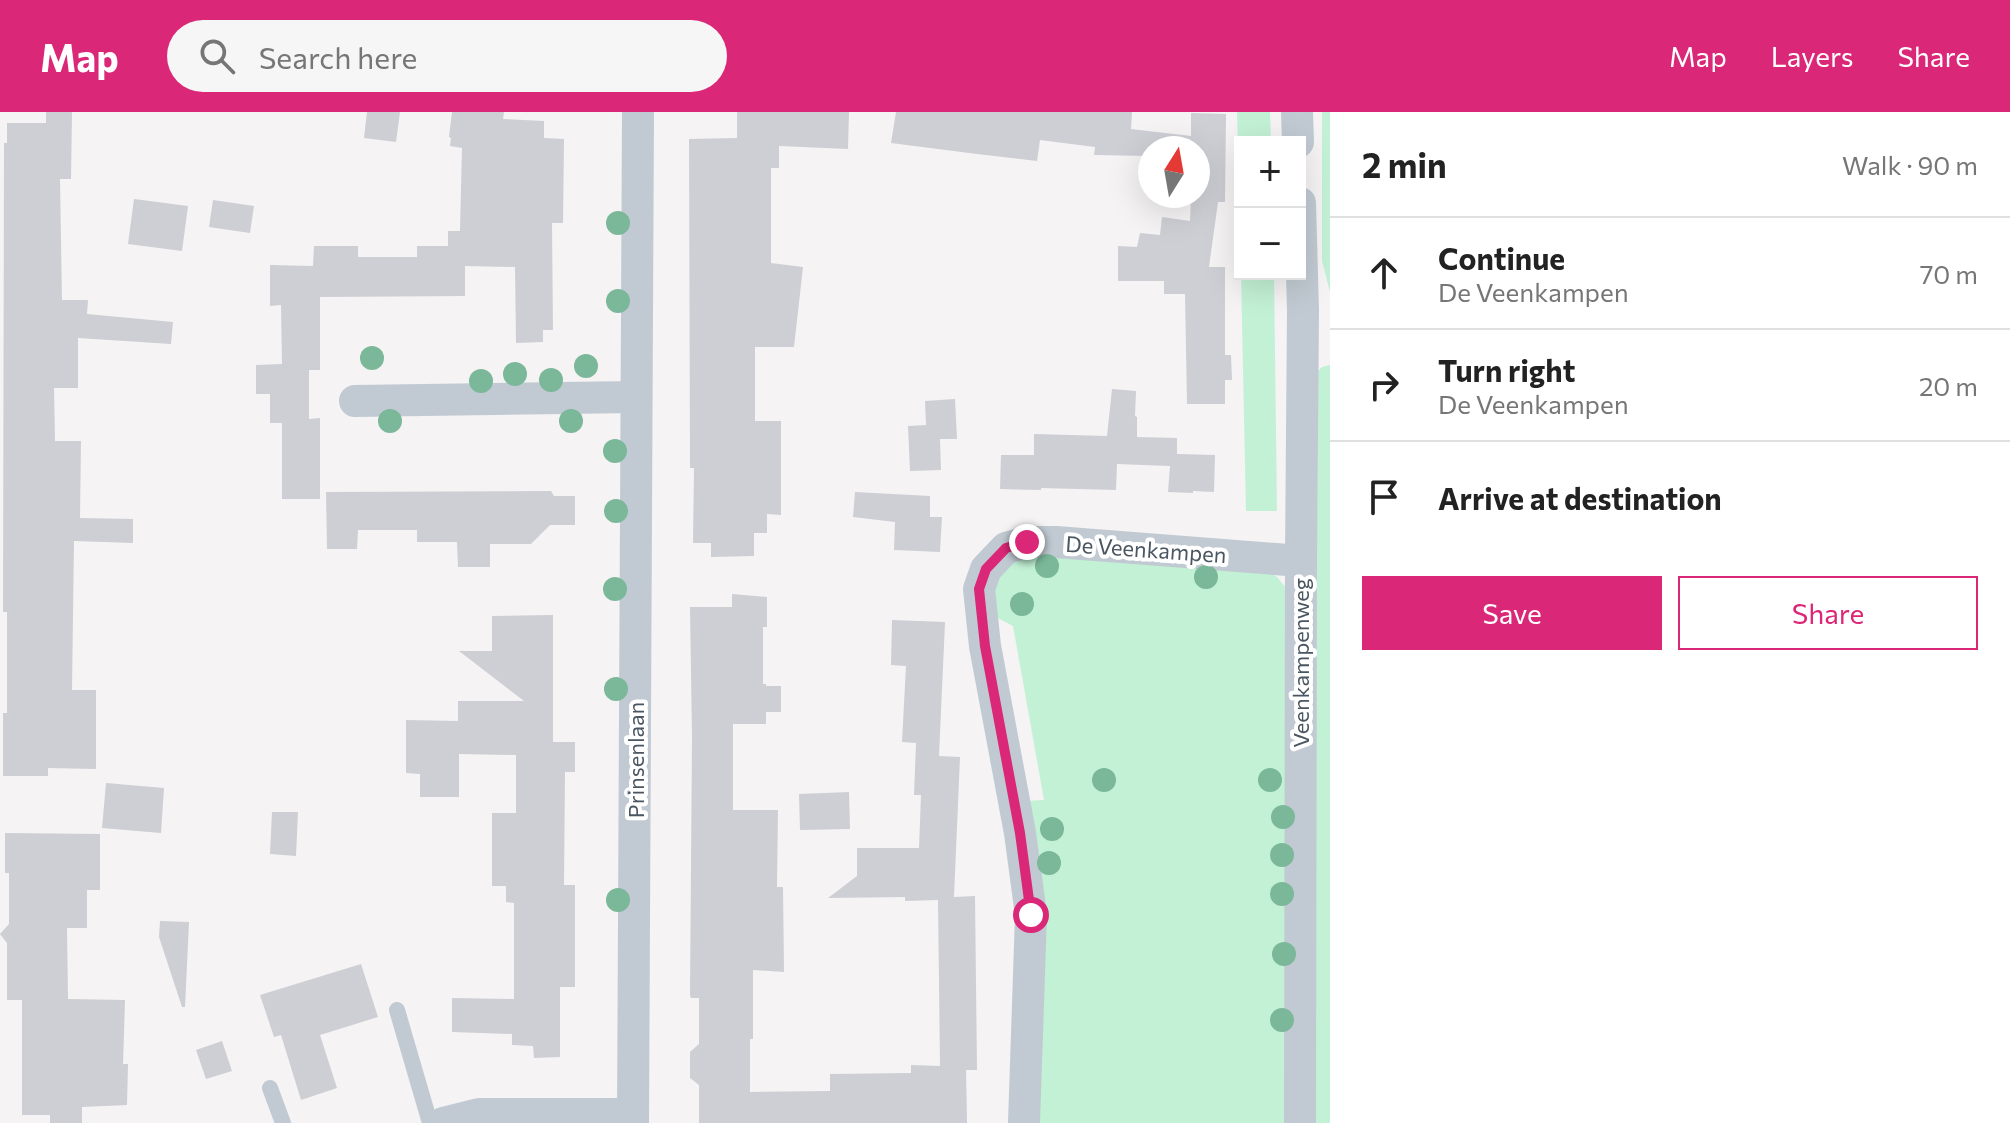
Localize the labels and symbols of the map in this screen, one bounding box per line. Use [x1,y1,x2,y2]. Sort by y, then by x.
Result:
north arrow [1138,136,1210,208]
route end [1009,524,1045,560]
street label: De Veenkampen [1065,530,1227,568]
street label: Veenkampenweg [1287,578,1314,748]
street label: Prinsenlaan [622,702,649,818]
route start [1013,897,1049,933]

